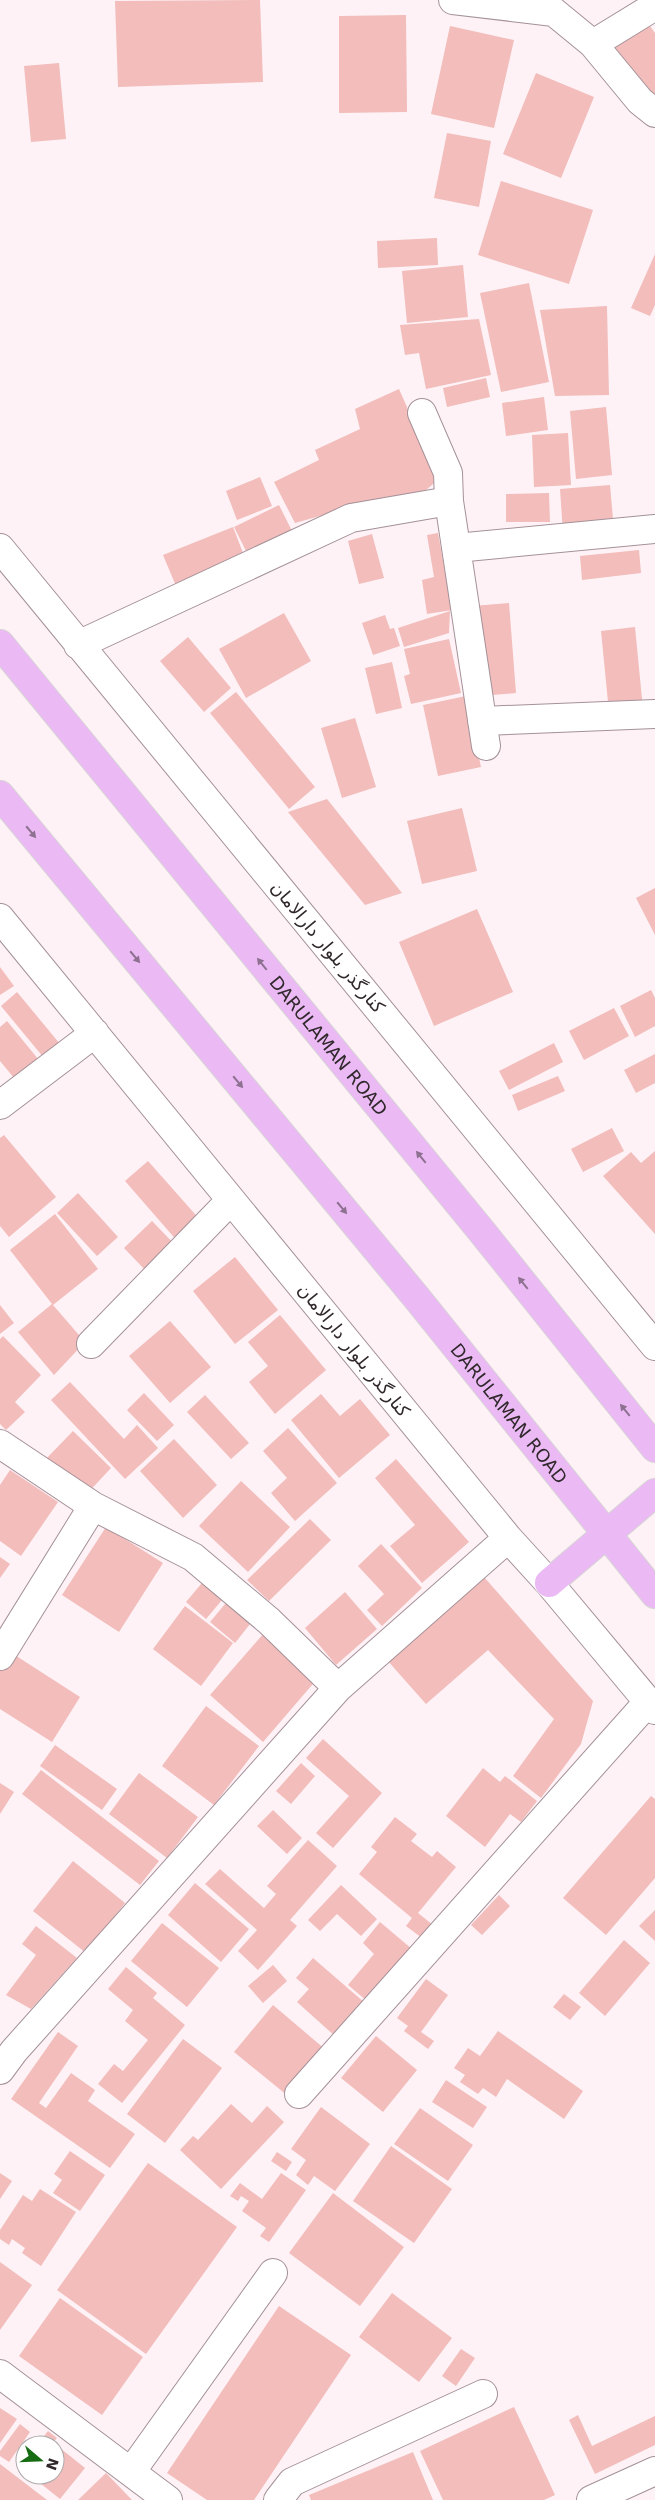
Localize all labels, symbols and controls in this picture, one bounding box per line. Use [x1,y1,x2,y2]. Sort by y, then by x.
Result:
one-way arrow [26,826,37,839]
street label: کنارگذر بلوار دارالامان [266,877,390,1018]
one-way arrow [129,951,140,964]
one-way arrow [257,958,268,970]
street label: DARULAMAN ROAD [266,971,392,1119]
one-way arrow [233,1076,244,1089]
one-way arrow [415,1151,426,1164]
one-way arrow [337,1201,348,1214]
one-way arrow [518,1277,528,1290]
street label: کنارگذر بلوار دارالامان [293,1279,415,1422]
street label: DARULAMAN ROAD [447,1339,572,1487]
one-way arrow [619,1404,630,1417]
north arrow [15,2435,65,2485]
text: N [43,2456,62,2472]

